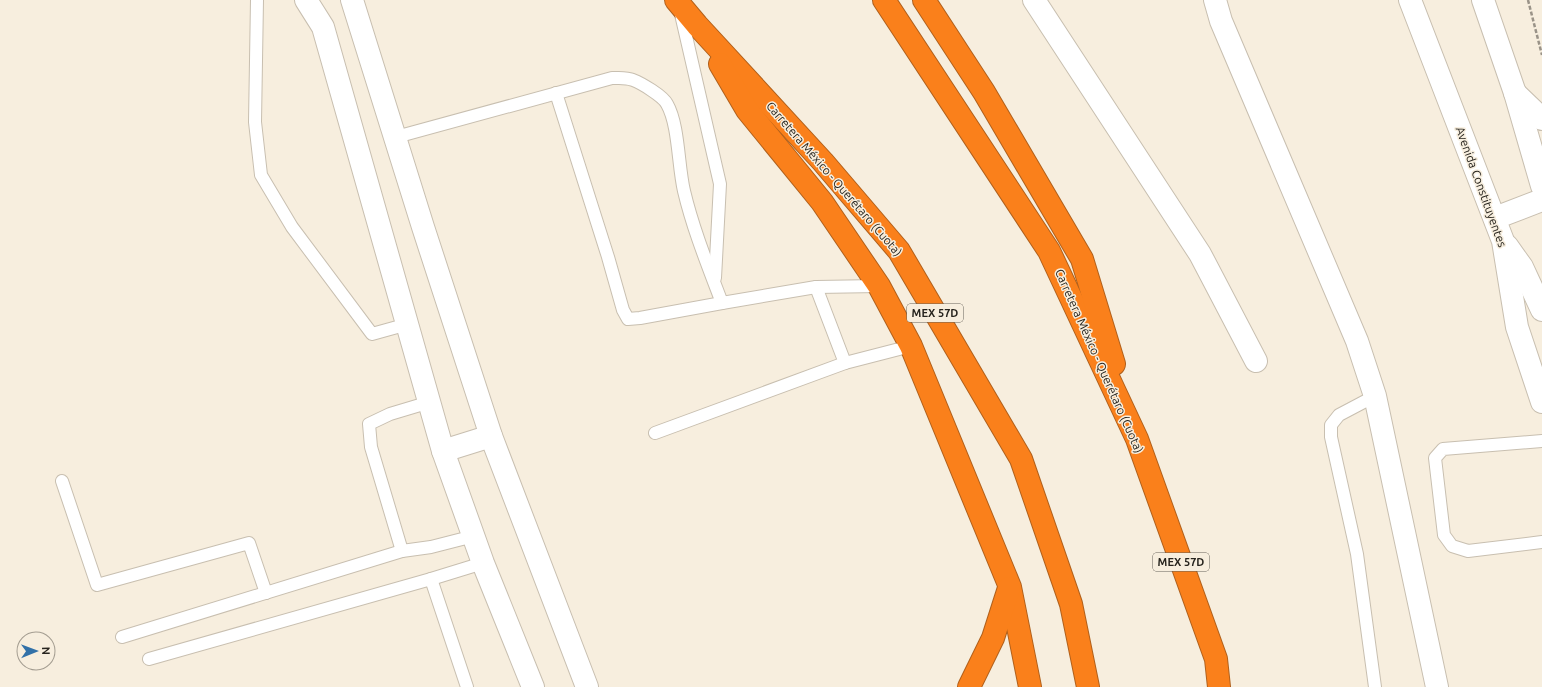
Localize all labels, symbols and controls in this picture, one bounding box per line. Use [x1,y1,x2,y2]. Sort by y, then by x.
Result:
street label: Carretera México - Querétaro (Cuota) [763,99,905,259]
street label: Avenida Constituyentes [1454,125,1509,249]
street label: Carretera México - Querétaro (Cuota) [1052,267,1146,455]
road number: MEX 57D [907,304,963,322]
road number: MEX 57D [1153,553,1209,571]
north arrow [16,631,56,671]
text: N [40,647,52,655]

